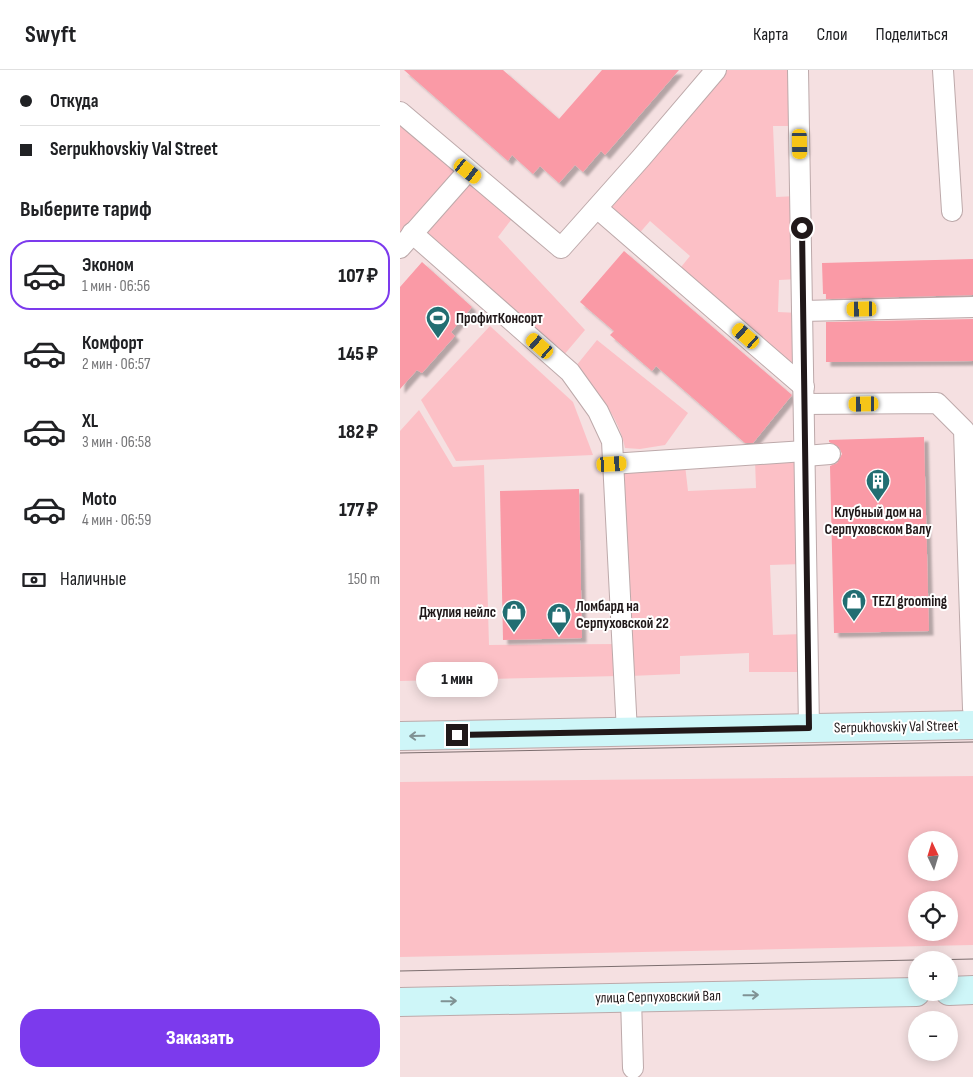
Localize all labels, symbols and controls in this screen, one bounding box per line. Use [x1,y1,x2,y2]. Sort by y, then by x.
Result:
text: Swyft [25,20,76,49]
text: Карта [753,24,789,45]
text: Слои [817,24,848,45]
text: Поделиться [876,24,948,45]
text: Откуда [50,90,99,113]
car [792,129,807,159]
text: Serpukhovskiy Val Street [50,138,218,161]
car [451,156,484,186]
text: Выберите тариф [20,196,152,223]
route start [791,217,813,239]
icon: car [22,253,67,298]
text: Эконом [82,254,134,277]
text: 107 ₽ [338,265,378,288]
text: 1 мин · 06:56 [82,277,150,296]
car [846,301,877,317]
sports icon: ПрофитКонсорт [425,305,451,339]
place label: ПрофитКонсорт [456,309,543,328]
car [729,320,762,352]
car [523,330,556,362]
icon: car [22,331,67,376]
text: Комфорт [82,332,144,355]
text: 145 ₽ [338,343,378,366]
text: 2 мин · 06:57 [82,355,151,374]
car [848,396,879,412]
icon: car [22,409,67,454]
text: XL [82,410,98,433]
text: 182 ₽ [338,421,378,444]
text: 3 мин · 06:58 [82,433,151,452]
car [596,456,627,472]
building icon: Клубный дом на Серпуховском Валу [865,468,891,502]
icon: car [22,487,67,532]
text: Moto [82,488,117,511]
text: 177 ₽ [339,499,378,522]
place label: Клубный дом на Серпуховском Валу [825,503,932,539]
text: 4 мин · 06:59 [82,511,151,530]
icon: cash [20,566,48,594]
text: Наличные [60,568,126,591]
text: 150 m [348,570,380,589]
shop icon: TEZI grooming [841,588,867,622]
place label: TEZI grooming [872,592,948,611]
place label: Ломбард на Серпуховской 22 [576,597,669,633]
shop icon: Джулия нейлс [501,599,527,633]
shop icon: Ломбард на Серпуховской 22 [546,602,572,636]
place label: Джулия нейлс [419,603,496,622]
callout: 1 мин [416,662,498,698]
text: 1 мин [441,670,473,689]
street label: Serpukhovskiy Val Street [834,716,959,738]
route end [446,724,468,746]
one-way arrow [409,731,425,740]
north arrow [908,831,958,881]
map controls [908,831,958,1061]
button: locate [908,891,958,941]
button: + [908,951,958,1001]
street label: улица Серпуховский Вал [595,986,721,1008]
one-way arrow [742,990,759,1000]
one-way arrow [440,997,456,1006]
button: Заказать [20,1009,380,1067]
button: − [908,1011,958,1061]

